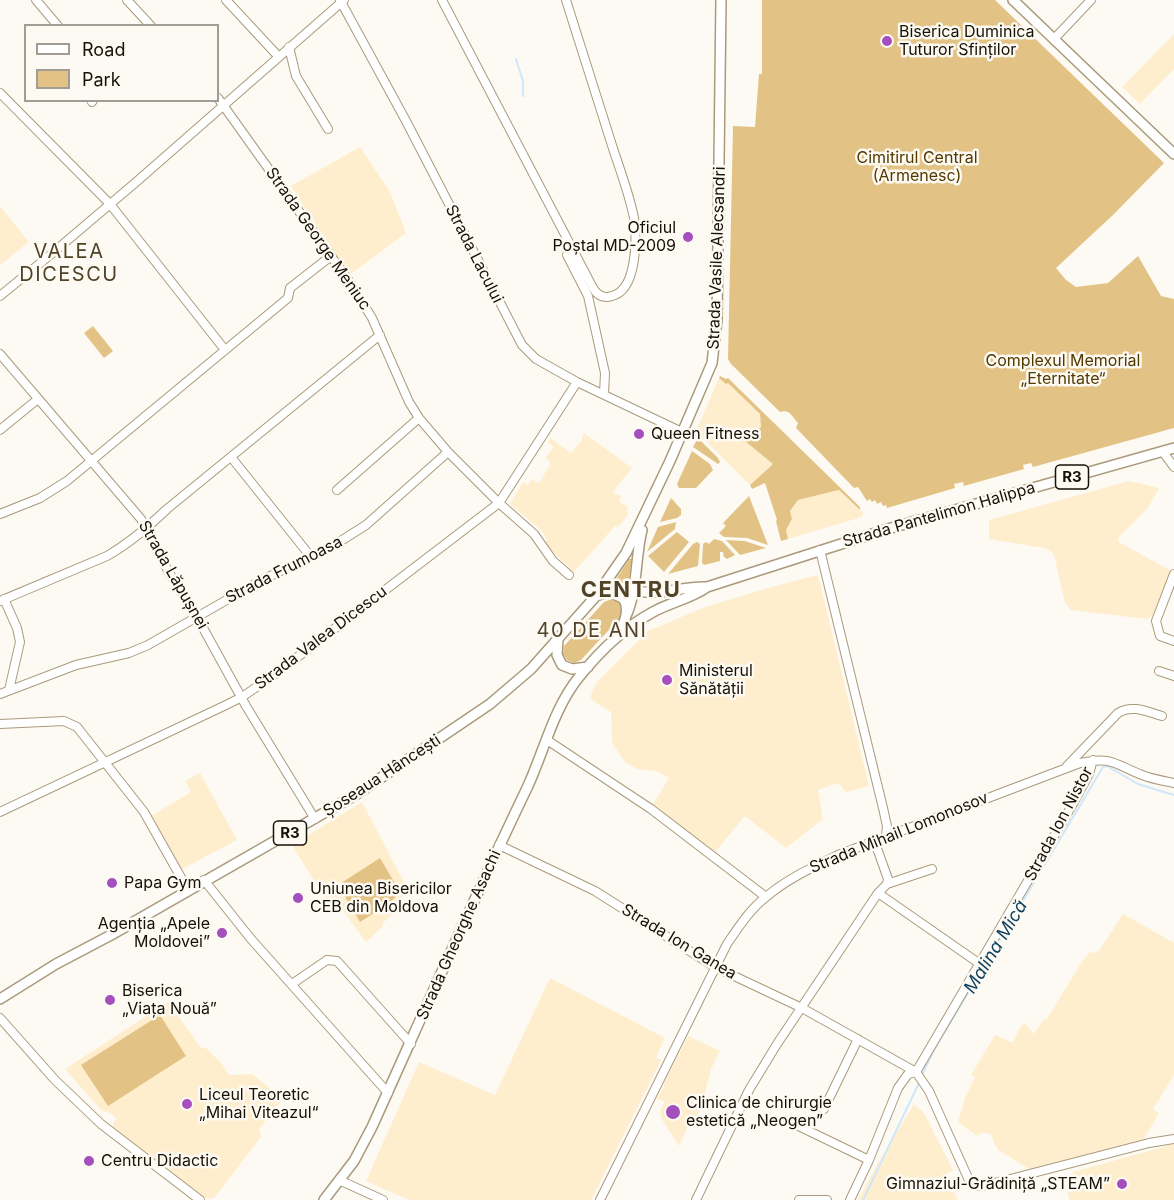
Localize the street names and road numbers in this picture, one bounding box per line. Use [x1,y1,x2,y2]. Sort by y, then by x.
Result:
street label: Strada George Meniuc [261,164,375,314]
street label: Strada Vasile Alecsandri [704,166,730,350]
street label: Strada Lacului [441,202,507,306]
road number: R3 [1056,465,1088,489]
street label: Strada Pantelimon Halippa [840,478,1038,552]
street label: Strada Lăpușnei [134,517,212,633]
street label: Strada Frumoasa [222,532,346,608]
street label: Strada Valea Dicescu [251,582,391,694]
street label: Șoseaua Hâncești [320,731,444,821]
street label: Strada Ion Nistor [1021,764,1097,884]
street label: Strada Mihail Lomonosov [807,788,991,878]
road number: R3 [274,821,306,845]
street label: Strada Gheorghe Asachi [413,847,505,1023]
street label: Strada Ion Ganea [618,900,740,984]

